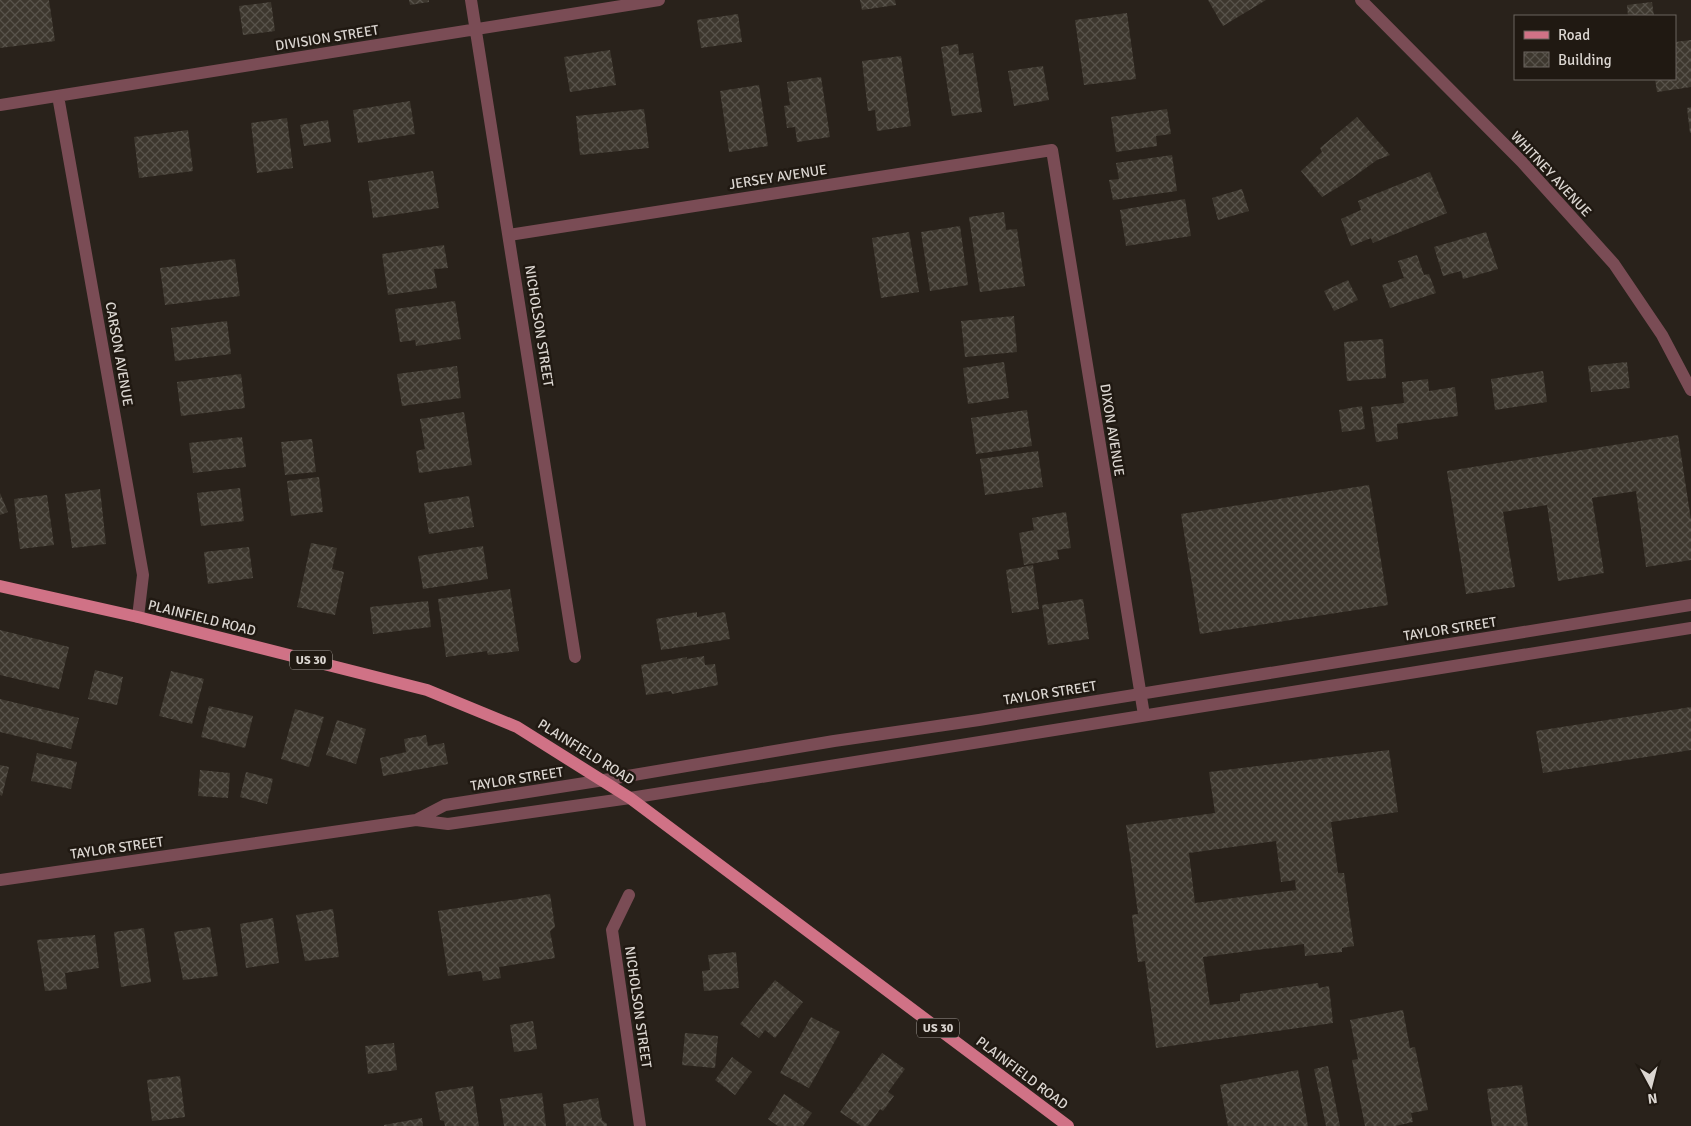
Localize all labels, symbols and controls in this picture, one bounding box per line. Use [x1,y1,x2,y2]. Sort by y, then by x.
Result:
legend [1514,15,1676,80]
street label: DIVISION STREET [274,21,380,55]
text: Road [1558,26,1590,44]
text: Building [1558,51,1612,69]
street label: WHITNEY AVENUE [1507,128,1595,220]
street label: JERSEY AVENUE [728,161,828,193]
street label: NICHOLSON STREET [521,264,557,388]
street label: CARSON AVENUE [101,301,137,408]
street label: DIXON AVENUE [1096,382,1128,478]
street label: PLAINFIELD ROAD [146,596,258,640]
street label: TAYLOR STREET [1402,613,1498,645]
road number: US 30 [290,650,332,670]
street label: TAYLOR STREET [1002,677,1098,709]
street label: PLAINFIELD ROAD [535,715,637,789]
street label: TAYLOR STREET [469,763,565,795]
street label: TAYLOR STREET [69,833,165,863]
street label: NICHOLSON STREET [621,945,655,1069]
road number: US 30 [917,1018,959,1038]
street label: PLAINFIELD ROAD [973,1033,1071,1113]
north arrow [1626,1061,1676,1111]
text: N [1647,1089,1658,1107]

